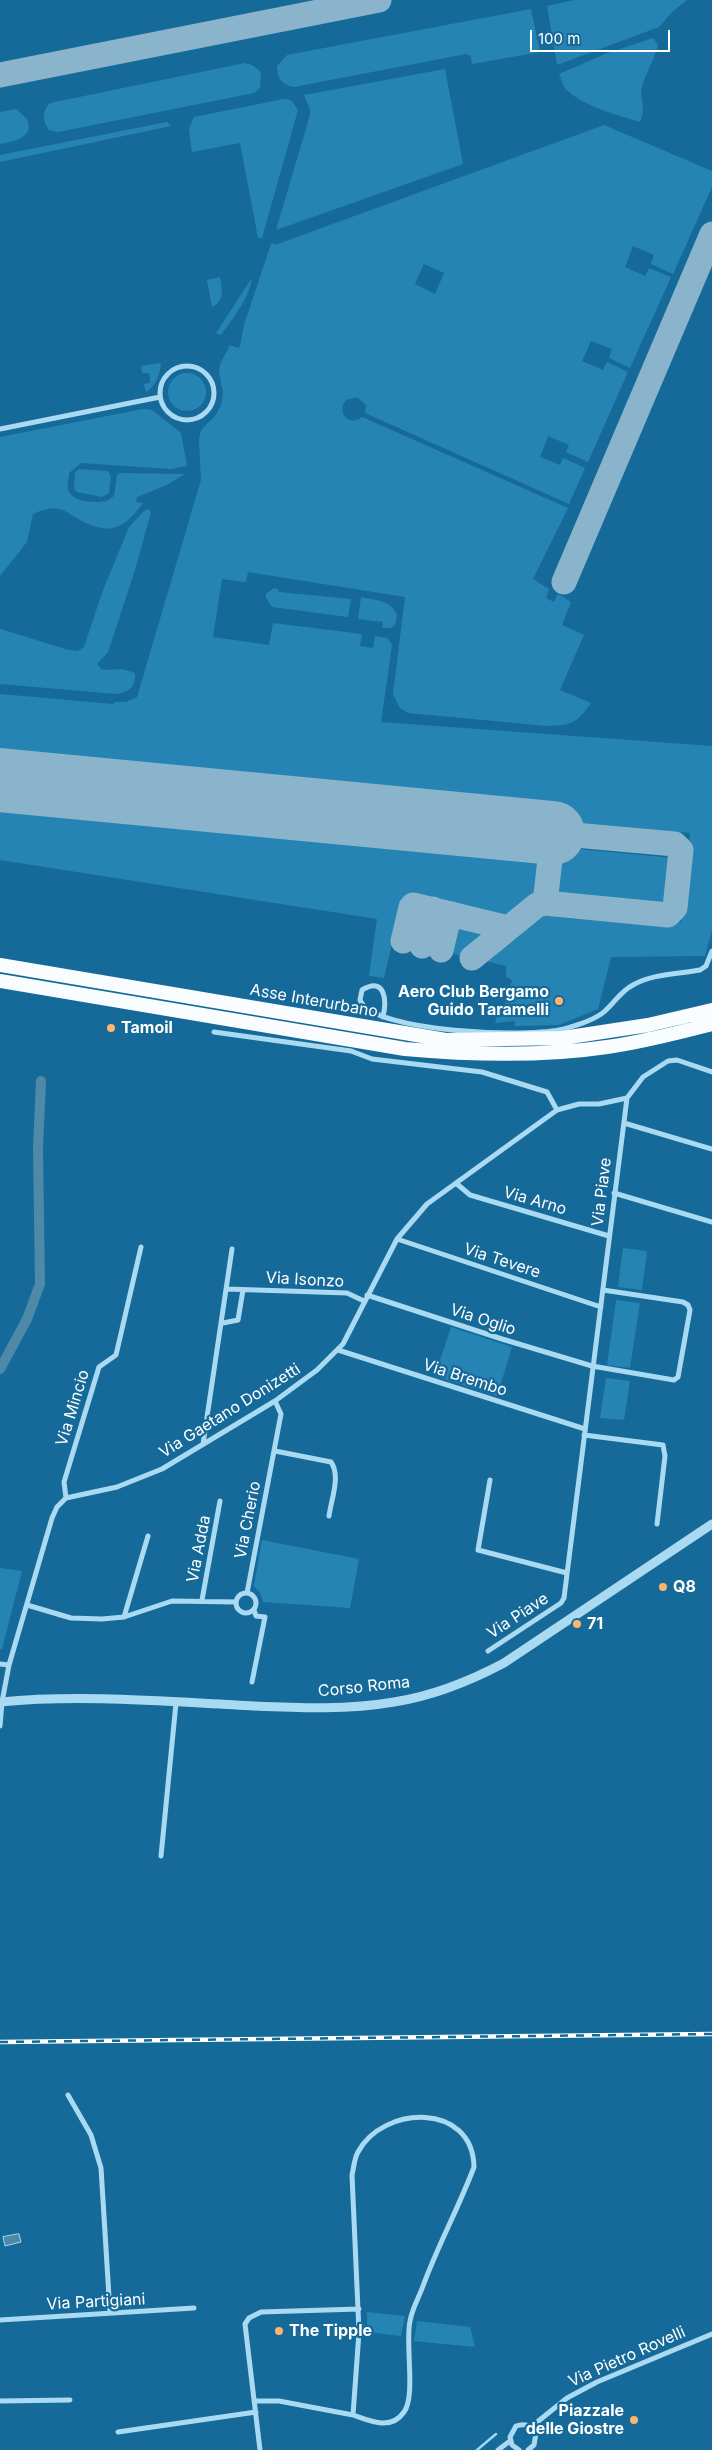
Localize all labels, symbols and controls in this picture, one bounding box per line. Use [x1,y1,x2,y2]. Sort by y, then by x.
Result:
scale bar [532,20,672,52]
text: 100 m [538,29,580,48]
street label: Asse Interurbano [248,980,380,1022]
place label: Aero Club Bergamo Guido Taramelli [398,982,549,1020]
marker: Aero Club Bergamo Guido Taramelli [553,995,565,1007]
place label: Tamoil [121,1018,173,1038]
marker: Tamoil [105,1022,117,1034]
street label: Via Piave [588,1156,616,1228]
street label: Via Arno [501,1183,569,1219]
street label: Via Tevere [461,1240,543,1282]
street label: Via Isonzo [265,1268,345,1292]
street label: Via Oglio [448,1300,518,1340]
street label: Via Brembo [420,1355,510,1401]
street label: Via Gaetano Donizetti [156,1360,304,1462]
street label: Via Mincio [52,1368,94,1448]
street label: Via Cherio [231,1480,265,1560]
street label: Via Adda [183,1514,215,1584]
place label: Q8 [673,1577,696,1597]
marker: Q8 [657,1581,669,1593]
street label: Via Piave [484,1589,552,1643]
place label: 71 [587,1614,603,1634]
marker: 71 [571,1618,583,1630]
street label: Corso Roma [317,1673,411,1701]
street label: Via Partigiani [46,2290,146,2314]
place label: The Tipple [289,2321,372,2341]
street label: Via Pietro Rovelli [566,2323,688,2391]
marker: The Tipple [273,2325,285,2337]
place label: Piazzale delle Giostre [526,2401,624,2439]
marker: Piazzale delle Giostre [628,2414,640,2426]

